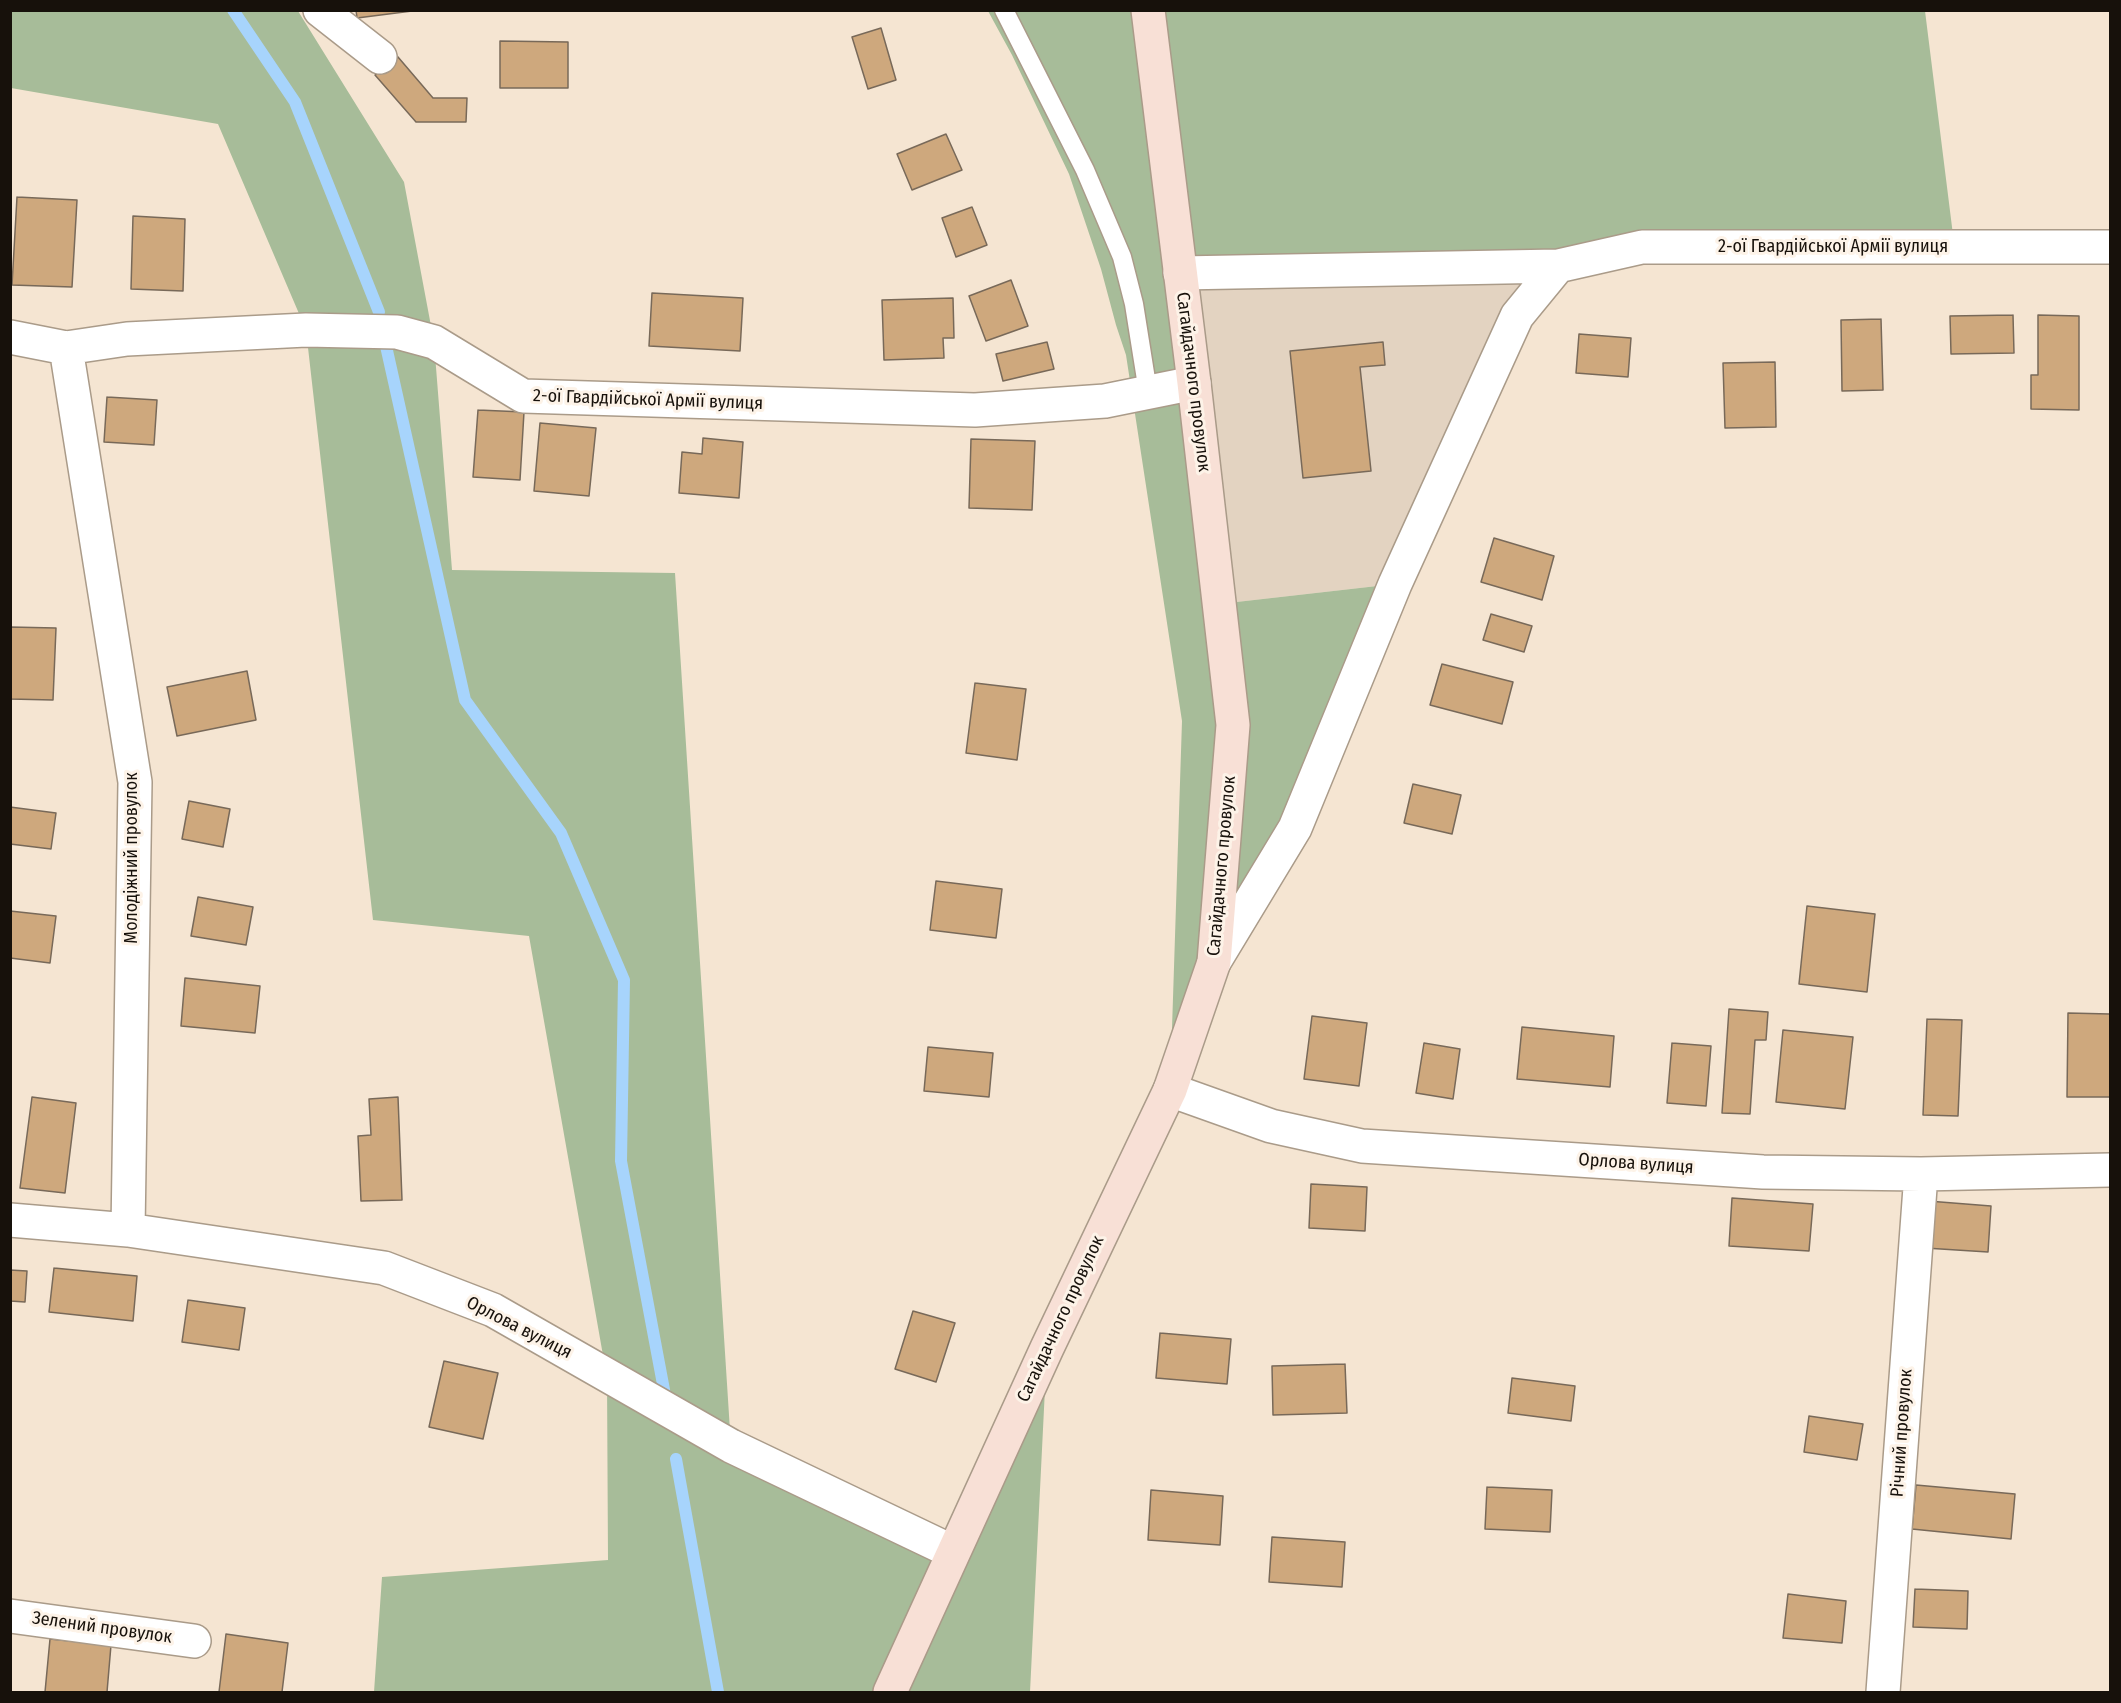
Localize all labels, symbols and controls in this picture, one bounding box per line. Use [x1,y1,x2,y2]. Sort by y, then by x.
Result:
street label: 2-ої Гвардійської Армії вулиця [1718,236,1948,258]
street label: Сагайдачного провулок [1171,291,1215,473]
street label: 2-ої Гвардійської Армії вулиця [533,385,763,415]
street label: Молодіжний провулок [121,772,143,944]
street label: Сагайдачного провулок [1203,775,1241,957]
street label: Орлова вулиця [1578,1149,1694,1179]
street label: Сагайдачного провулок [1013,1232,1109,1406]
street label: Орлова вулиця [463,1292,575,1364]
street label: Річний провулок [1887,1368,1917,1498]
street label: Зелений провулок [31,1607,173,1649]

